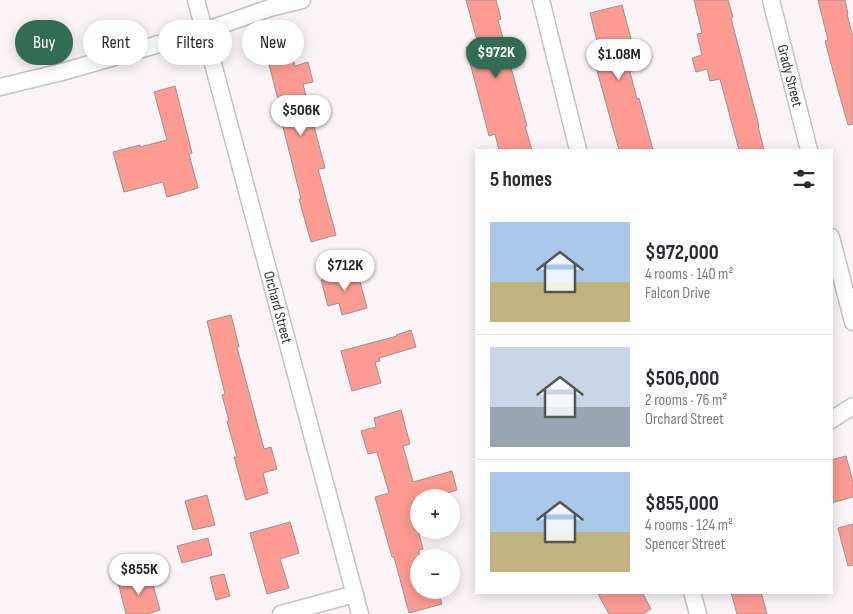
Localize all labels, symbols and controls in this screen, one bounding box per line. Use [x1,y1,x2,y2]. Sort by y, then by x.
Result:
chip: Buy [15,20,73,65]
chip: Rent [83,20,148,65]
chip: Filters [158,20,232,65]
chip: New [242,20,304,65]
pin: $972K [461,36,531,79]
pin: $1.08M [578,38,660,81]
street label: Grady Street [773,42,807,109]
text: $972K [477,43,515,62]
text: $1.08M [597,45,641,64]
pin: $506K [266,94,336,137]
text: $506K [282,101,320,120]
icon: filters [790,165,818,193]
text: 5 homes [490,167,552,192]
text: $972,000 [645,240,719,265]
icon: home [530,242,590,302]
pin: $712K [310,250,380,292]
text: $712K [327,256,363,275]
text: 4 rooms · 140 m² [645,265,733,284]
street label: Orchard Street [259,269,297,346]
text: Falcon Drive [645,284,710,303]
text: $506,000 [645,366,719,391]
icon: home [530,367,590,427]
text: 2 rooms · 76 m² [645,391,727,410]
text: Orchard Street [645,410,724,429]
map controls [410,489,460,599]
button: + [410,489,460,539]
text: $855,000 [645,491,719,516]
icon: home [530,492,590,552]
text: 4 rooms · 124 m² [645,516,733,535]
text: Spencer Street [645,535,725,554]
button: − [410,549,460,599]
pin: $855K [104,554,174,596]
text: $855K [120,560,158,579]

